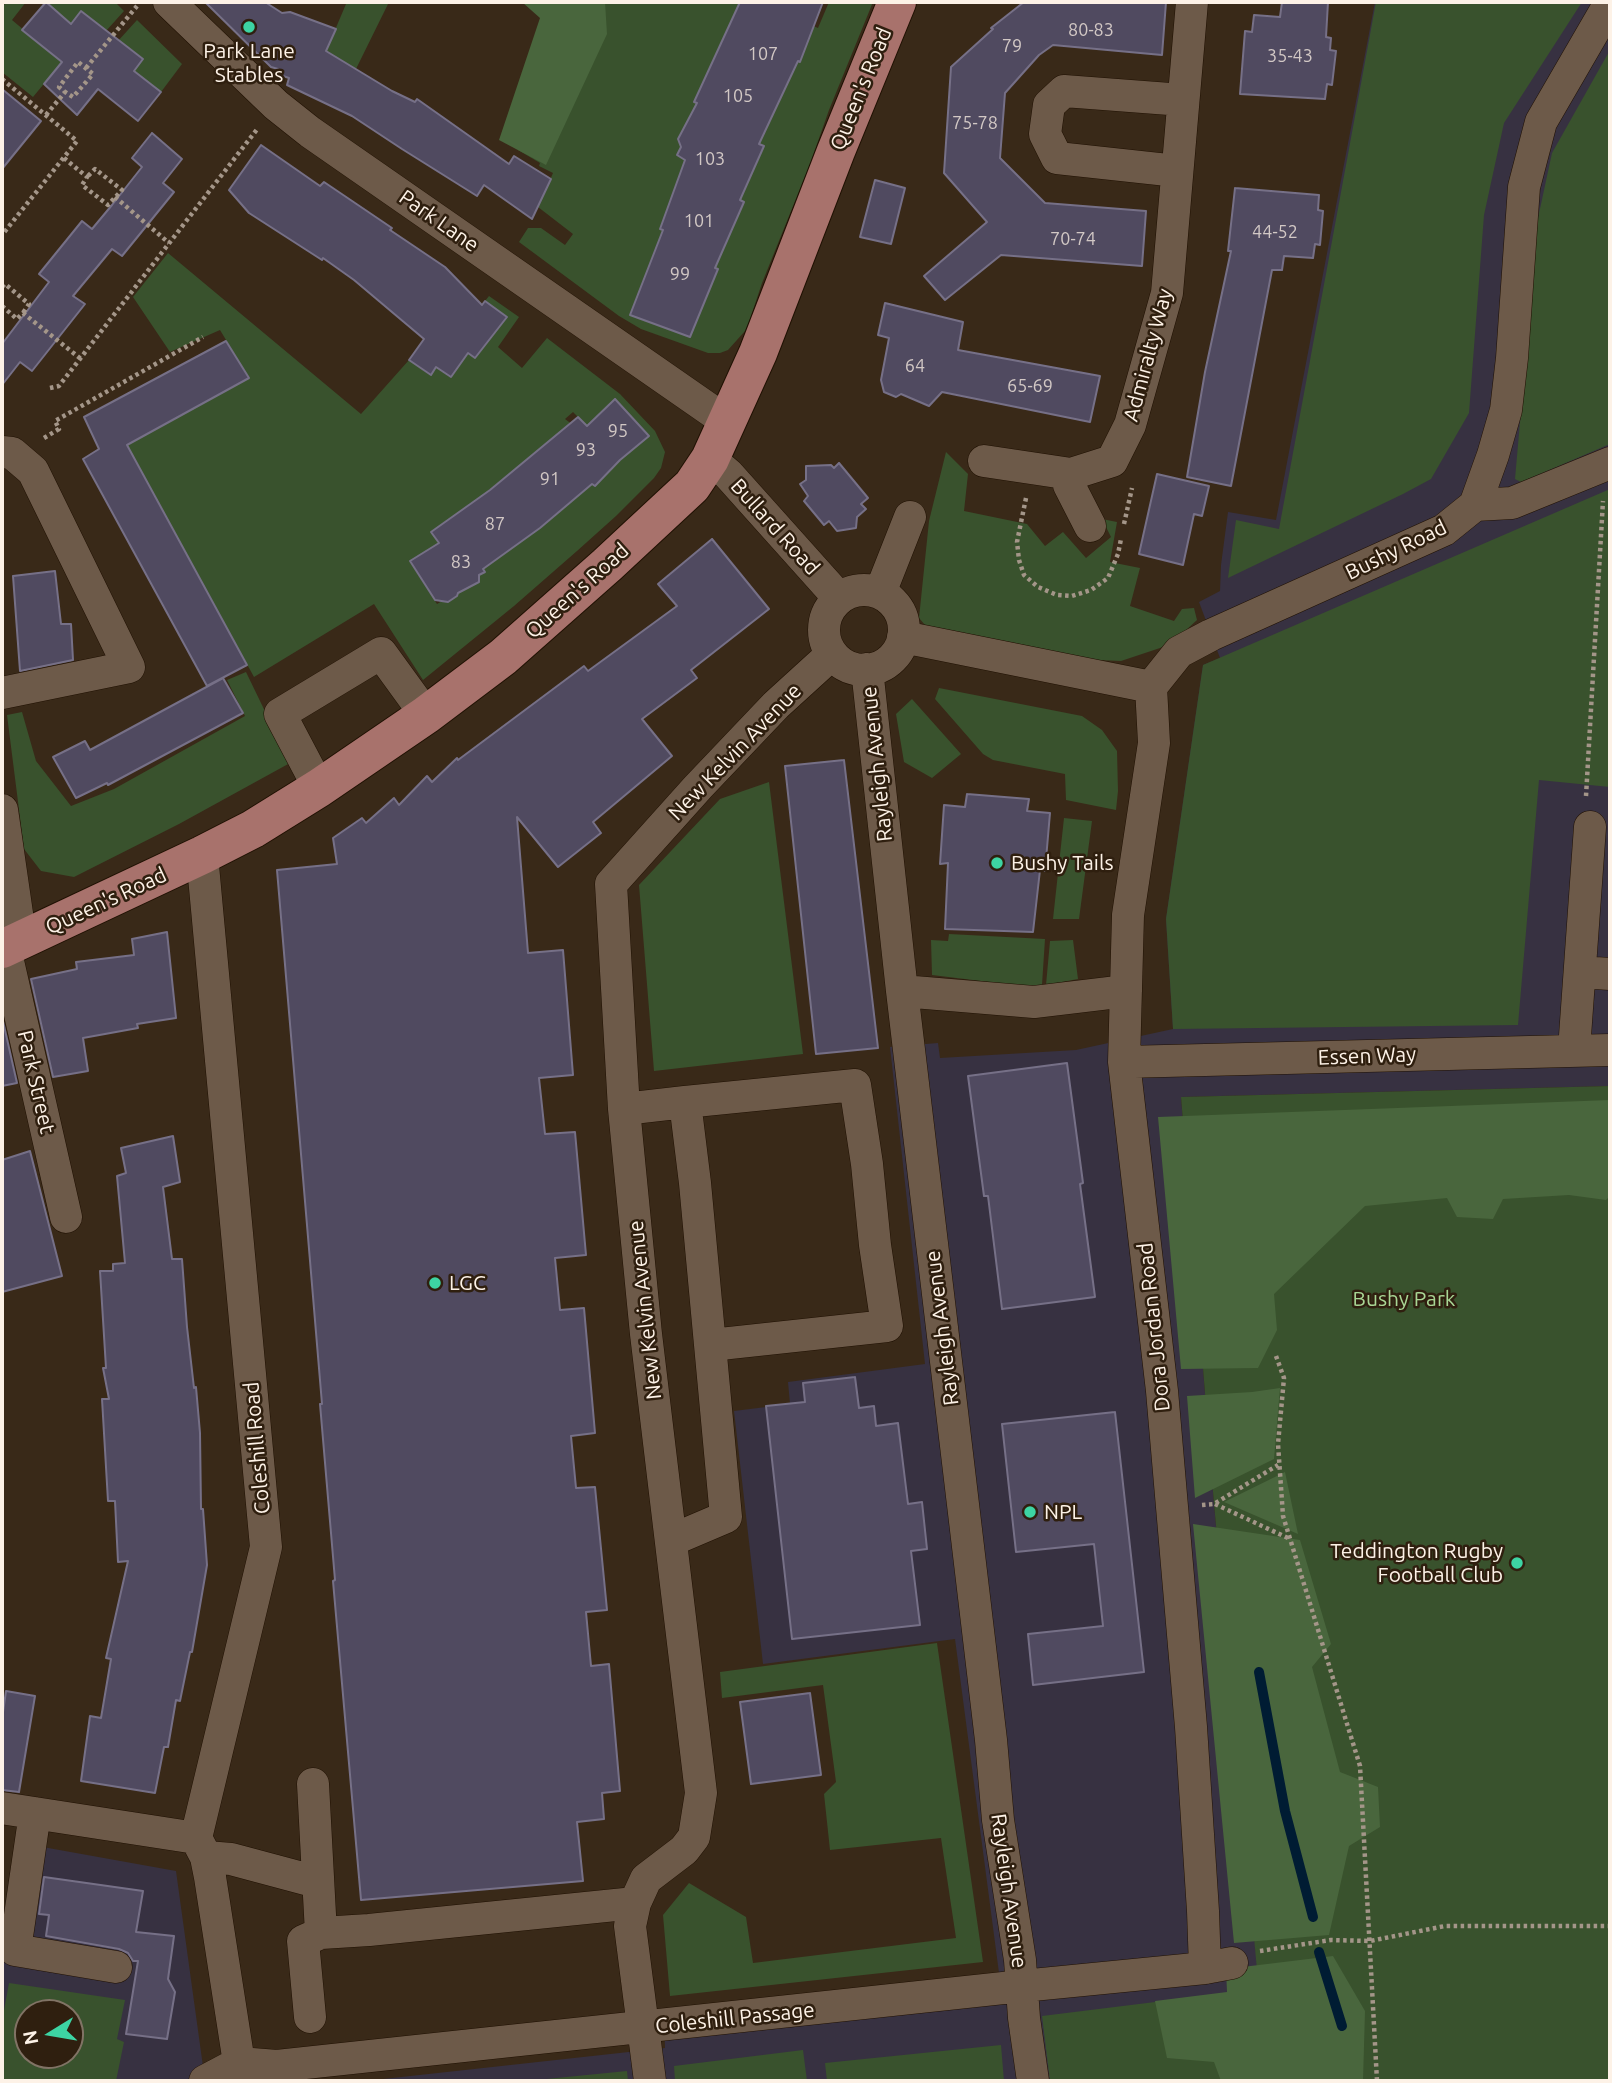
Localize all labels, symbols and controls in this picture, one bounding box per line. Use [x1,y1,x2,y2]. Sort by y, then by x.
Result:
marker: Park Lane Stables [241,19,257,35]
house number: 80-83 [1068,19,1114,41]
street label: Queen's Road [825,24,897,154]
house number: 79 [1002,35,1022,57]
place label: Park Lane Stables [203,38,295,88]
house number: 107 [748,43,778,65]
house number: 35-43 [1267,45,1313,67]
house number: 105 [723,85,753,107]
house number: 75-78 [952,112,998,134]
house number: 103 [695,148,725,170]
street label: Park Lane [394,184,484,258]
house number: 101 [684,210,714,232]
house number: 44-52 [1252,221,1298,243]
house number: 70-74 [1050,228,1096,250]
house number: 99 [670,263,690,285]
street label: Admiralty Way [1118,286,1178,424]
house number: 64 [905,355,925,377]
house number: 65-69 [1007,375,1053,397]
house number: 95 [608,420,628,442]
house number: 93 [576,439,596,461]
house number: 91 [540,468,560,490]
street label: Bullard Road [725,474,825,580]
house number: 87 [485,513,505,535]
street label: Bushy Road [1341,515,1451,585]
street label: Queen's Road [520,538,634,644]
house number: 83 [451,551,471,573]
street label: New Kelvin Avenue [663,678,807,826]
street label: Rayleigh Avenue [856,685,898,843]
place label: Bushy Tails [1011,850,1114,876]
marker: Bushy Tails [989,855,1005,871]
street label: Queen's Road [42,862,170,940]
street label: Park Street [12,1028,60,1136]
street label: Essen Way [1317,1042,1417,1070]
street label: New Kelvin Avenue [623,1219,667,1401]
street label: Dora Jordan Road [1133,1241,1175,1413]
street label: Rayleigh Avenue [920,1249,964,1407]
place label: LGC [449,1270,486,1296]
marker: LGC [427,1275,443,1291]
park label: Bushy Park [1353,1286,1455,1312]
street label: Coleshill Road [239,1381,275,1515]
place label: NPL [1044,1499,1082,1525]
marker: NPL [1022,1504,1038,1520]
place label: Teddington Rugby Football Club [1330,1538,1503,1588]
marker: Teddington Rugby Football Club [1509,1555,1525,1571]
street label: Rayleigh Avenue [986,1812,1032,1970]
street label: Coleshill Passage [654,1997,816,2039]
north arrow [14,1999,84,2069]
text: N [18,2029,43,2047]

